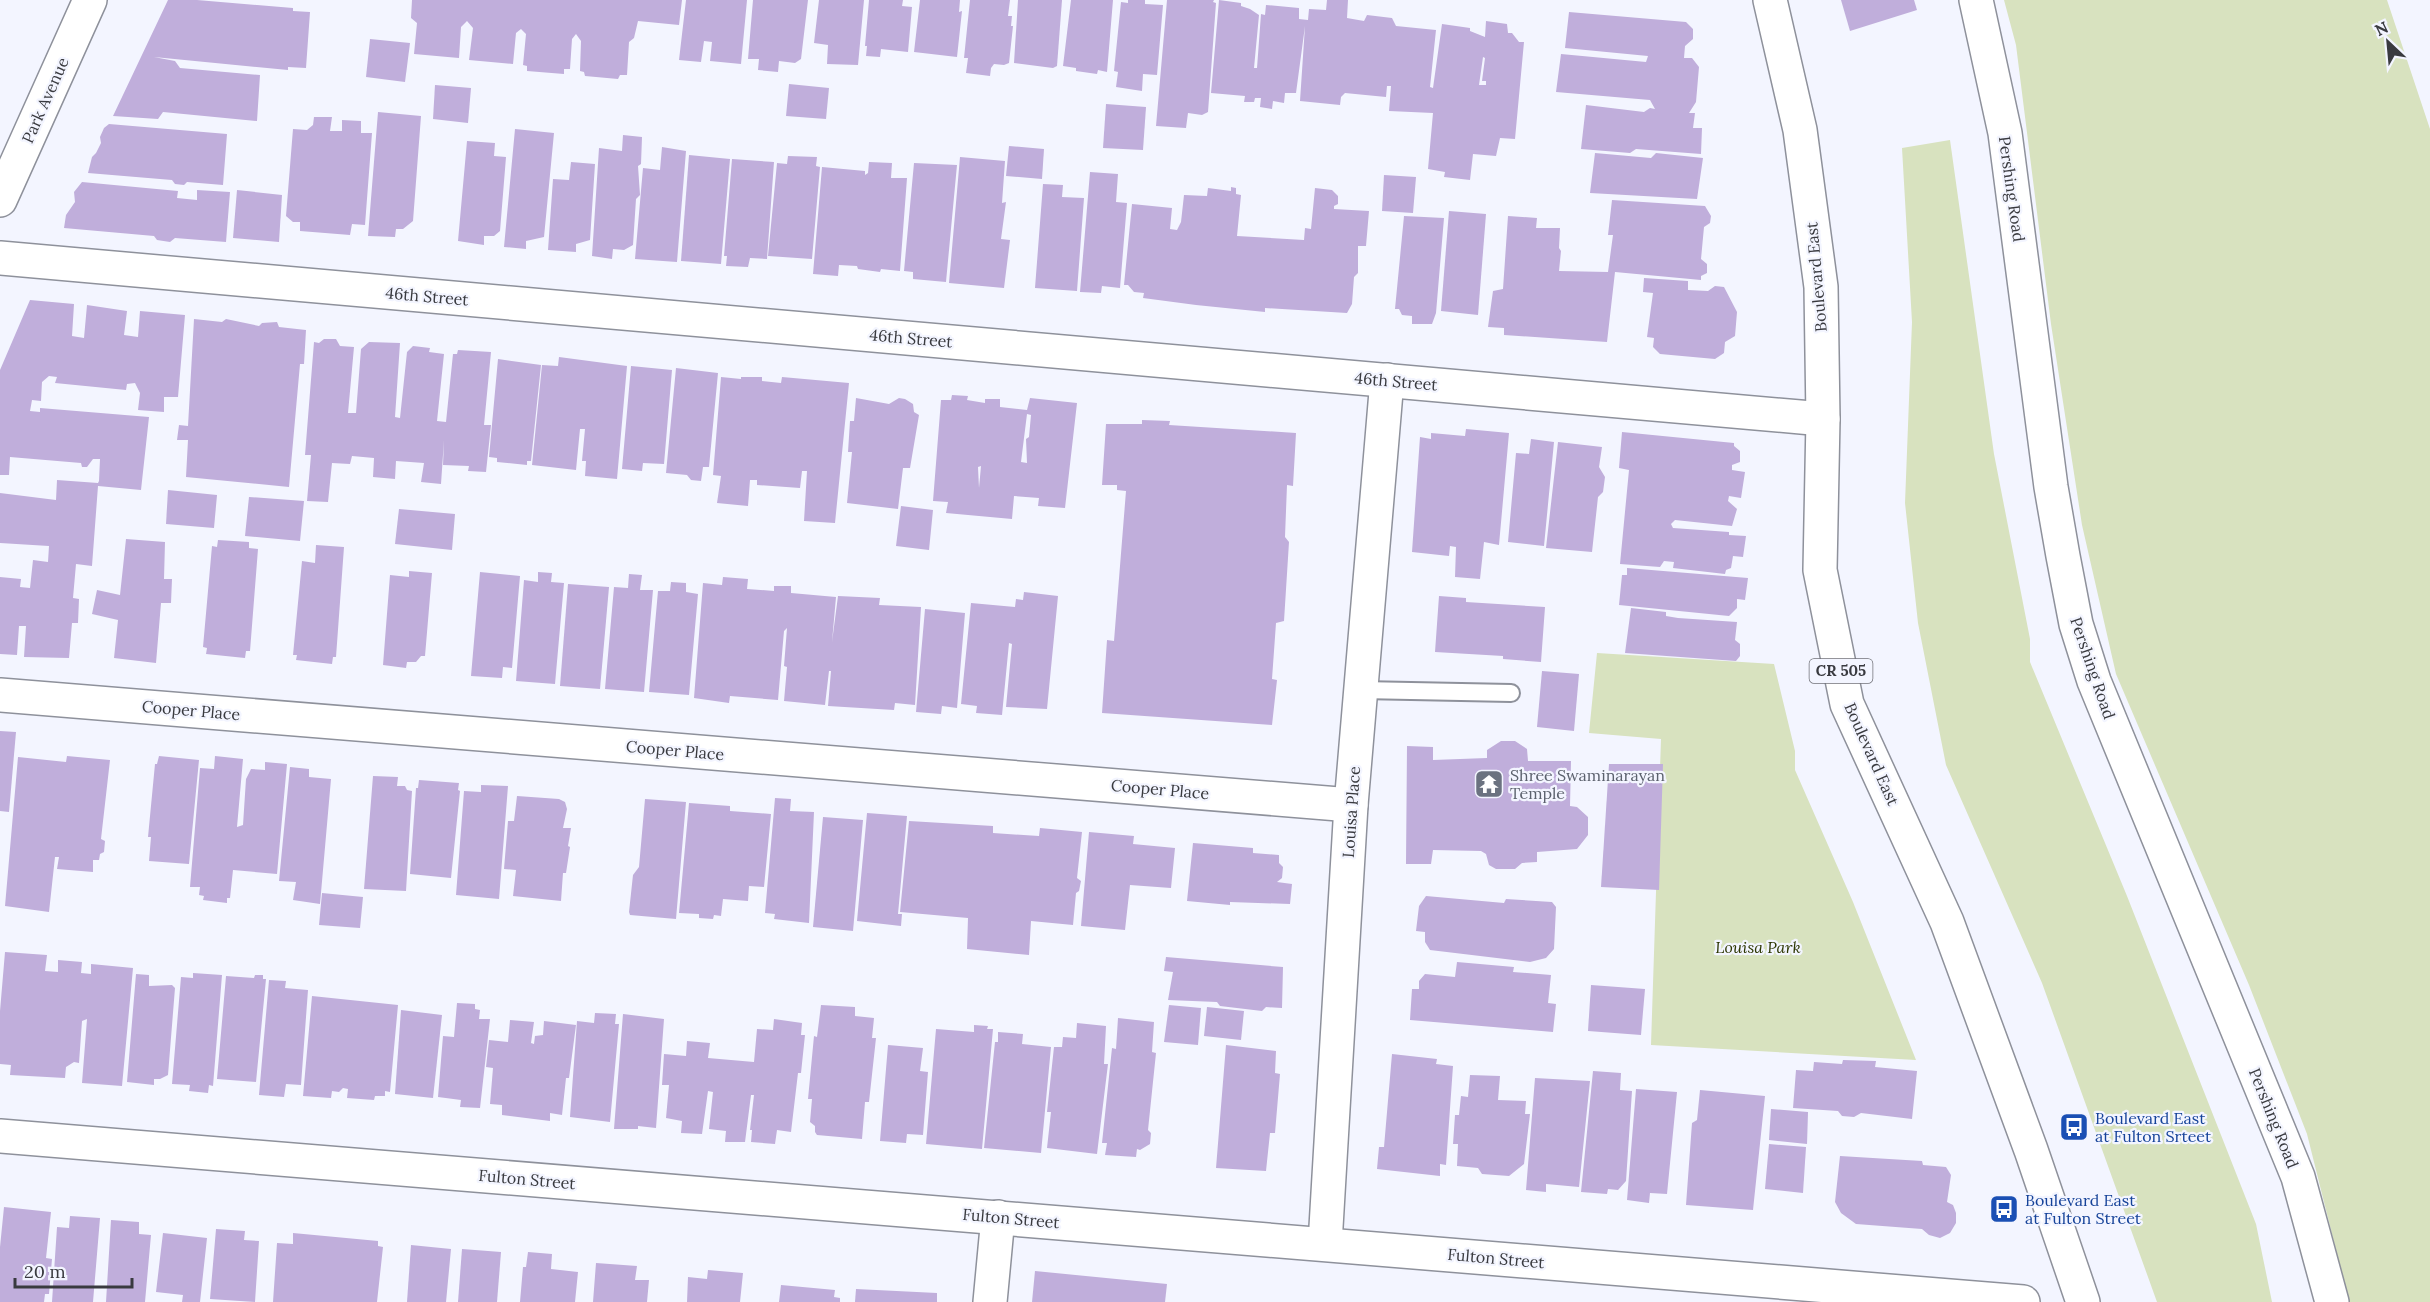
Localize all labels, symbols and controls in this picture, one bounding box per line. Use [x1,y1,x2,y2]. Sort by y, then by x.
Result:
north arrow [2358,12,2418,72]
text: N [2371,17,2391,40]
street label: Park Avenue [17,54,73,146]
street label: Pershing Road [1995,135,2029,244]
street label: Boulevard East [1801,220,1831,333]
street label: 46th Street [385,282,470,310]
street label: 46th Street [869,324,954,352]
street label: 46th Street [1354,367,1439,395]
street label: Pershing Road [2066,614,2120,722]
road number: CR 505 [1810,659,1872,683]
street label: Cooper Place [141,696,241,724]
street label: Boulevard East [1840,700,1904,809]
street label: Cooper Place [625,736,725,764]
street label: Louisa Place [1338,765,1364,859]
place label: Shree Swaminarayan Temple [1510,765,1665,803]
temple icon: Shree Swaminarayan Temple [1473,768,1505,800]
street label: Cooper Place [1110,775,1210,803]
park label: Louisa Park [1715,937,1801,957]
street label: Pershing Road [2245,1065,2303,1172]
place label: Boulevard East at Fulton Srteet [2095,1108,2212,1146]
bus stop icon: Boulevard East at Fulton Srteet [2058,1111,2090,1143]
street label: Fulton Street [478,1165,577,1193]
place label: Boulevard East at Fulton Street [2025,1190,2142,1228]
bus stop icon: Boulevard East at Fulton Street [1988,1193,2020,1225]
street label: Fulton Street [962,1204,1061,1232]
street label: Fulton Street [1447,1244,1546,1272]
scale bar [15,1251,132,1289]
text: 20 m [24,1260,66,1283]

